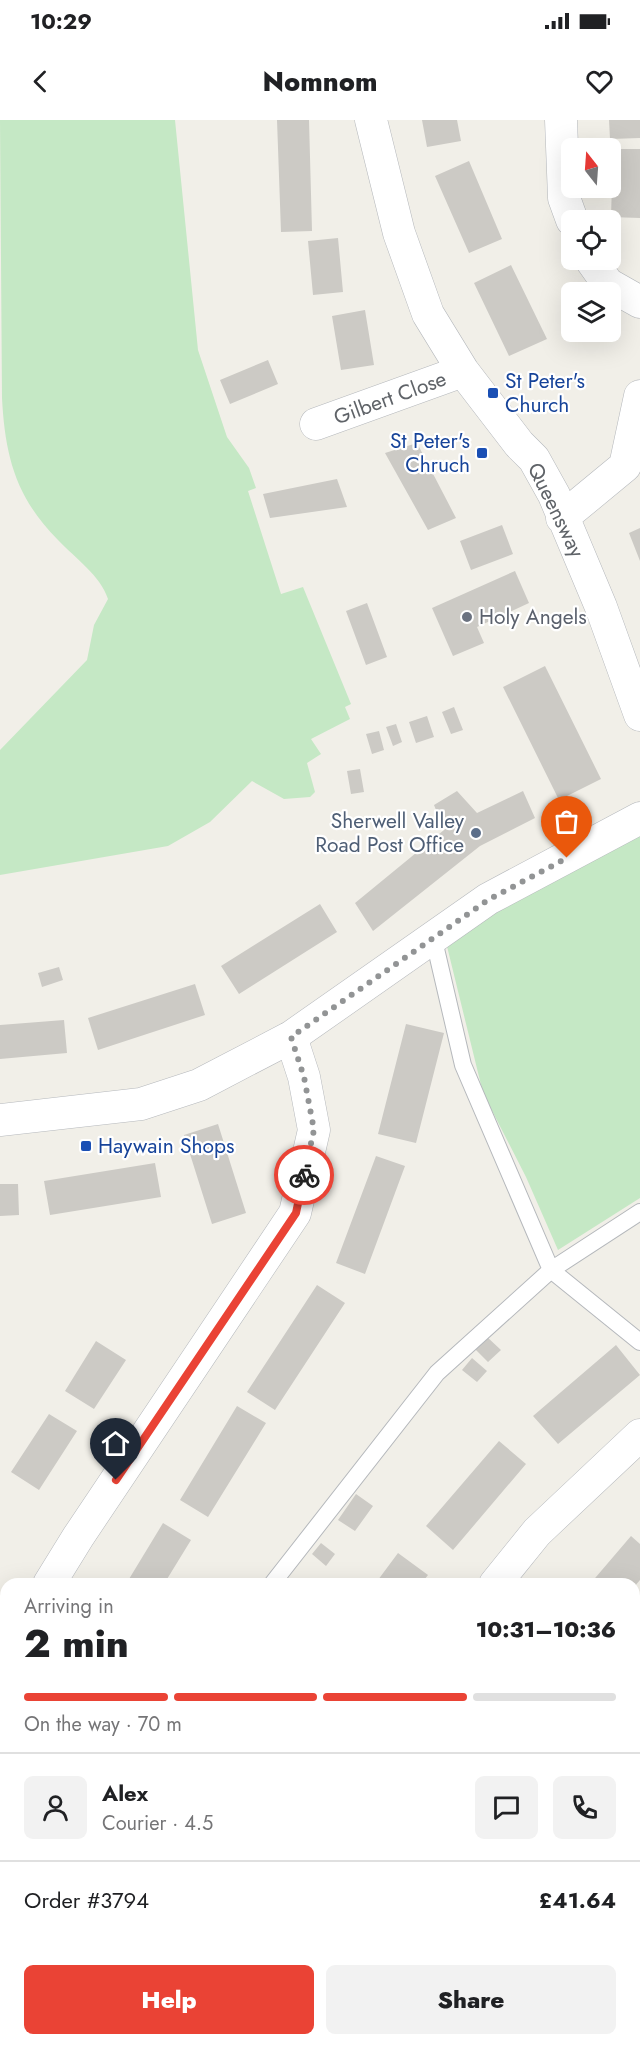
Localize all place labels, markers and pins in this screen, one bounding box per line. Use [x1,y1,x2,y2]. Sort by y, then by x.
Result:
place label: St Peter's Church [505,366,585,420]
marker: St Peter's Church [486,386,500,400]
place label: St Peter's Chruch [390,426,470,480]
marker: St Peter's Chruch [475,446,489,460]
place label: Holy Angels [479,602,587,632]
marker: Holy Angels [460,610,474,624]
pin [541,796,592,858]
place label: Sherwell Valley Road Post Office [315,806,465,860]
marker: Sherwell Valley Road Post Office [469,826,483,840]
place label: Haywain Shops [98,1131,234,1161]
marker: Haywain Shops [79,1139,93,1153]
pin [90,1418,141,1480]

